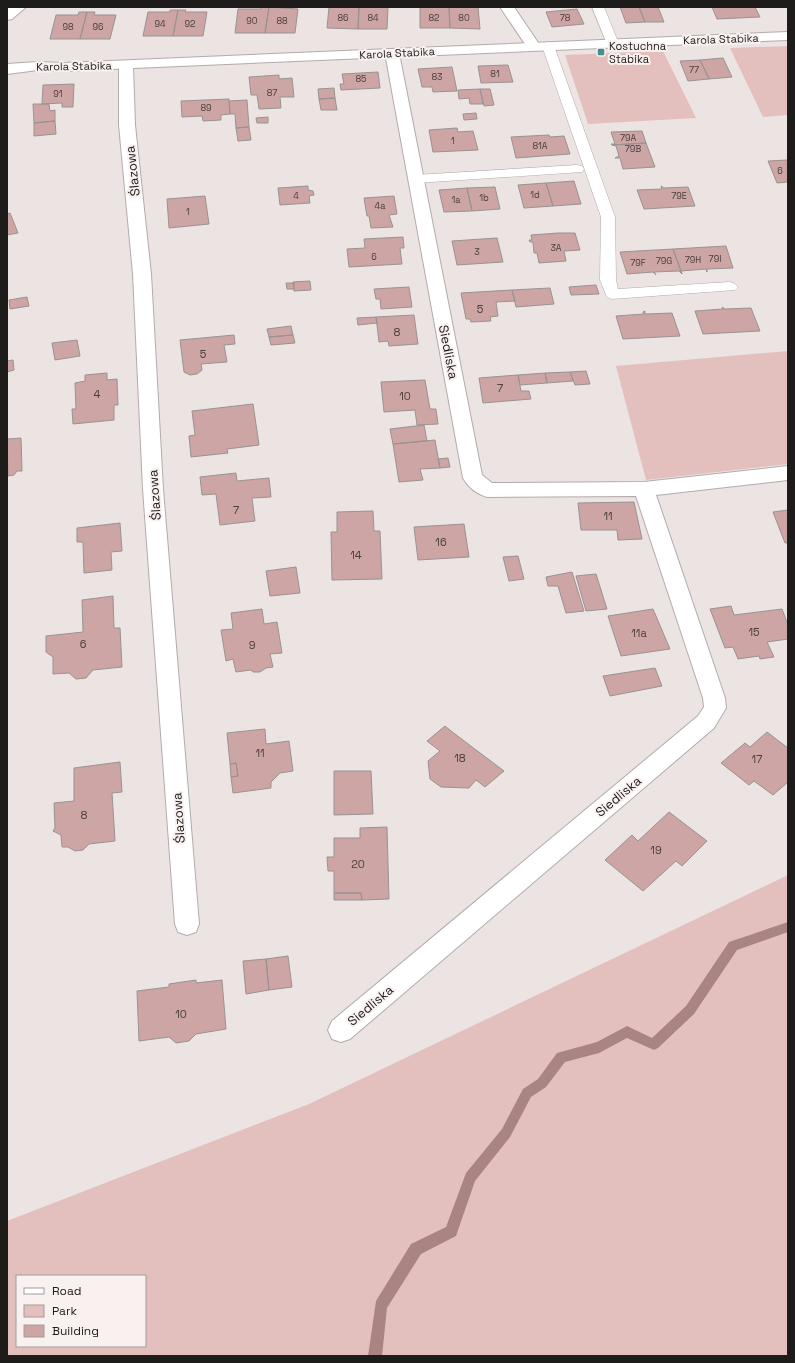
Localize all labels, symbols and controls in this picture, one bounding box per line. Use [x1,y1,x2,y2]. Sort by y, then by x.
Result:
house number: 86 [337,12,349,24]
house number: 84 [367,12,379,24]
house number: 82 [428,12,440,24]
house number: 80 [458,12,470,24]
house number: 78 [560,12,571,24]
house number: 90 [246,15,258,27]
house number: 88 [276,15,288,27]
house number: 94 [154,18,166,30]
house number: 92 [185,18,195,30]
house number: 98 [62,21,74,33]
house number: 96 [92,21,104,33]
street label: Karola Stabika [683,31,760,47]
place label: Kostuchna Stabika [609,39,667,66]
street label: Karola Stabika [359,44,436,62]
marker: Kostuchna Stabika [596,47,606,57]
street label: Karola Stabika [36,58,113,74]
house number: 77 [689,64,699,76]
house number: 81 [490,68,500,80]
house number: 83 [431,71,443,83]
house number: 85 [356,73,367,85]
house number: 87 [267,87,277,99]
house number: 91 [53,88,63,100]
house number: 89 [200,102,212,114]
house number: 79A [620,132,636,144]
house number: 1 [451,135,455,147]
house number: 81A [532,140,548,152]
house number: 79B [625,143,641,155]
street label: Ślazowa [121,144,144,197]
house number: 6 [777,165,783,177]
house number: 1d [530,189,540,201]
house number: 4 [293,190,299,202]
house number: 79E [671,190,687,202]
house number: 1b [479,192,489,204]
house number: 1a [452,194,460,206]
house number: 4a [375,200,385,212]
house number: 1 [186,206,190,218]
house number: 3A [550,242,562,254]
house number: 3 [474,246,480,258]
house number: 6 [371,251,377,263]
house number: 79I [709,253,721,265]
house number: 79H [685,254,701,266]
house number: 79G [656,255,672,267]
house number: 79F [630,257,646,269]
house number: 5 [477,302,484,316]
street label: Siedliska [435,324,462,381]
house number: 8 [394,325,401,339]
house number: 5 [200,347,207,361]
house number: 7 [497,381,503,395]
house number: 4 [94,387,101,401]
house number: 10 [399,389,411,403]
street label: Ślazowa [144,468,165,521]
house number: 7 [233,503,239,517]
house number: 11 [603,509,613,523]
house number: 16 [435,535,447,549]
house number: 14 [350,548,362,562]
house number: 15 [748,625,760,639]
house number: 11a [631,626,647,640]
house number: 6 [80,637,87,651]
house number: 9 [249,638,256,652]
house number: 11 [255,746,265,760]
house number: 18 [454,751,466,765]
house number: 17 [752,752,762,766]
street label: Siedliska [592,772,645,820]
street label: Ślazowa [168,791,189,844]
house number: 8 [81,808,88,822]
house number: 19 [650,843,662,857]
house number: 20 [351,857,365,871]
street label: Siedliska [344,981,397,1029]
house number: 10 [175,1007,187,1021]
legend [16,1275,146,1347]
text: Road [52,1283,81,1299]
text: Park [52,1303,77,1319]
text: Building [52,1323,99,1339]

